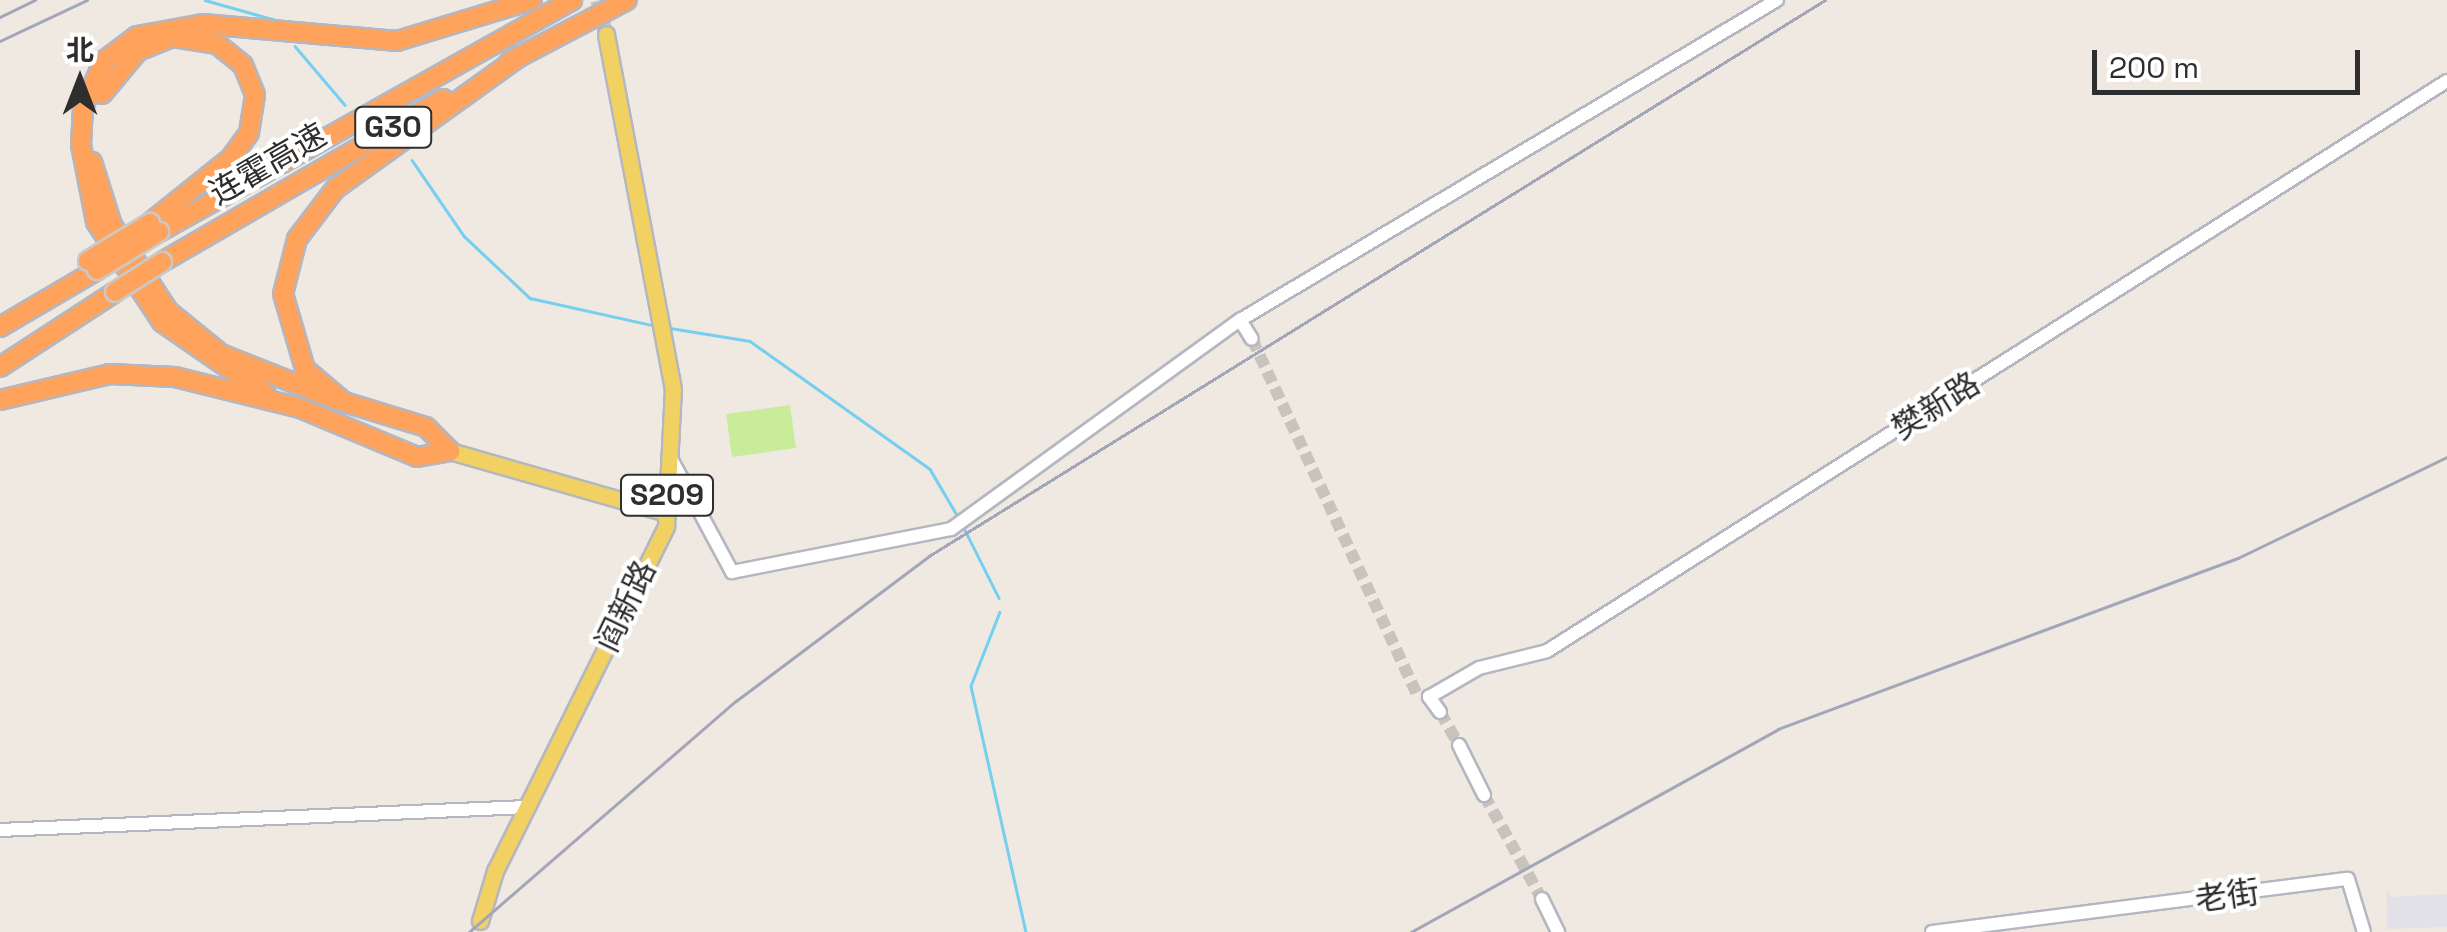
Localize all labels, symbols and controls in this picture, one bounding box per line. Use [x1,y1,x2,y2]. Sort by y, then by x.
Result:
north arrow [30,30,130,130]
scale bar [2097,30,2364,92]
text: 北 [66,32,94,68]
text: 200 m [2109,48,2199,87]
road number: G30 [353,102,433,152]
street label: 连霍高速 [203,115,333,213]
street label: 樊新路 [1885,364,1987,448]
road number: S209 [620,470,714,520]
street label: 阎新路 [588,554,664,658]
street label: 老街 [2193,873,2261,919]

